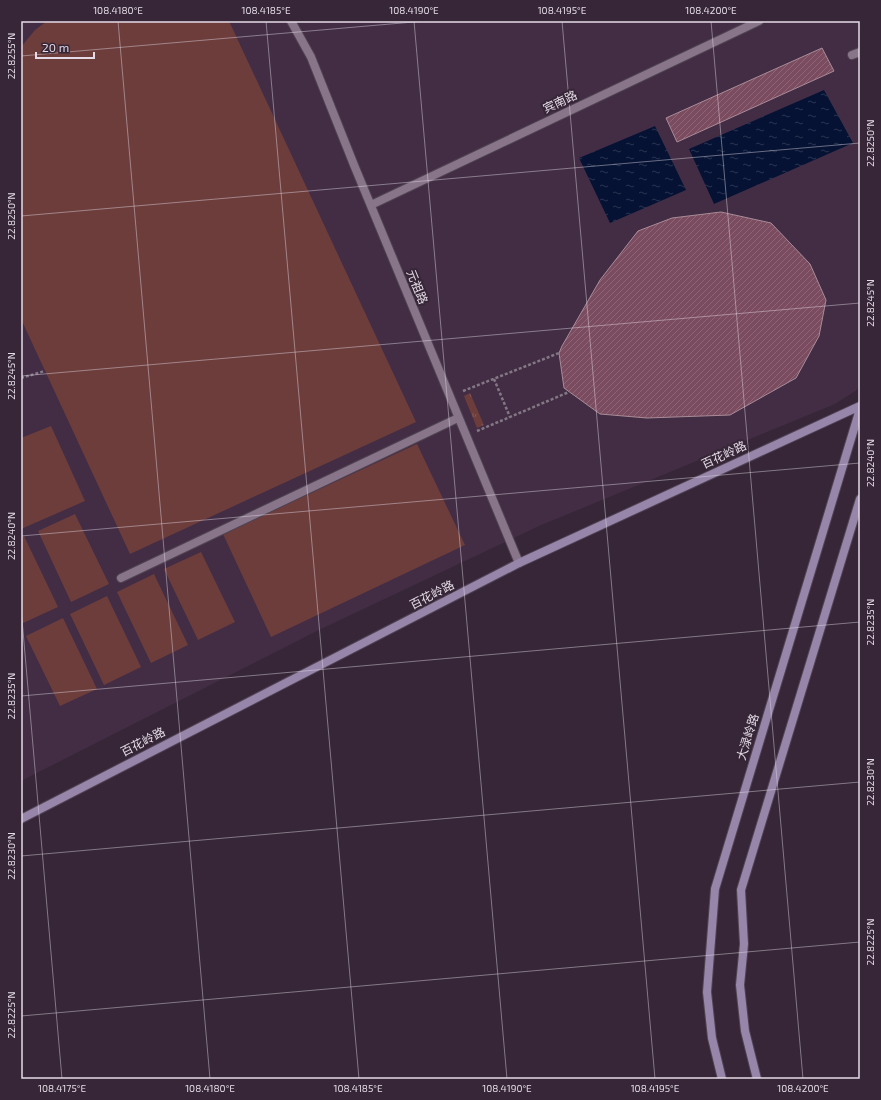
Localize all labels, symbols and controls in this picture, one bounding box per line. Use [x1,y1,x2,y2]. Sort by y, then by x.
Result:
text: 108.4180°E [93,4,143,16]
text: 108.4185°E [241,4,291,16]
text: 108.4190°E [389,4,439,16]
text: 108.4195°E [538,4,587,16]
text: 108.4200°E [685,4,737,16]
text: 22.8255°N [5,33,17,79]
scale bar [36,34,94,60]
text: 20 m [42,40,69,54]
street label: 宾南路 [540,87,579,115]
text: 22.8250°N [864,119,876,167]
text: 22.8250°N [5,192,17,240]
street label: 元祖路 [405,267,431,306]
text: 22.8245°N [864,279,876,327]
text: 22.8245°N [5,352,17,400]
street label: 百花岭路 [699,438,748,471]
text: 22.8240°N [864,439,876,487]
text: 22.8240°N [5,512,17,560]
street label: 百花岭路 [407,577,456,611]
text: 22.8235°N [864,599,876,645]
text: 22.8235°N [5,673,17,719]
street label: 大渌岭路 [733,712,761,762]
street label: 百花岭路 [118,724,167,758]
text: 22.8230°N [864,758,876,806]
text: 22.8230°N [5,832,17,880]
text: 22.8225°N [864,919,876,965]
text: 22.8225°N [5,992,17,1038]
text: 108.4175°E [38,1082,86,1094]
text: 108.4180°E [185,1082,235,1094]
text: 108.4185°E [333,1082,383,1094]
text: 108.4190°E [482,1082,532,1094]
text: 108.4195°E [631,1082,680,1094]
text: 108.4200°E [777,1082,829,1094]

